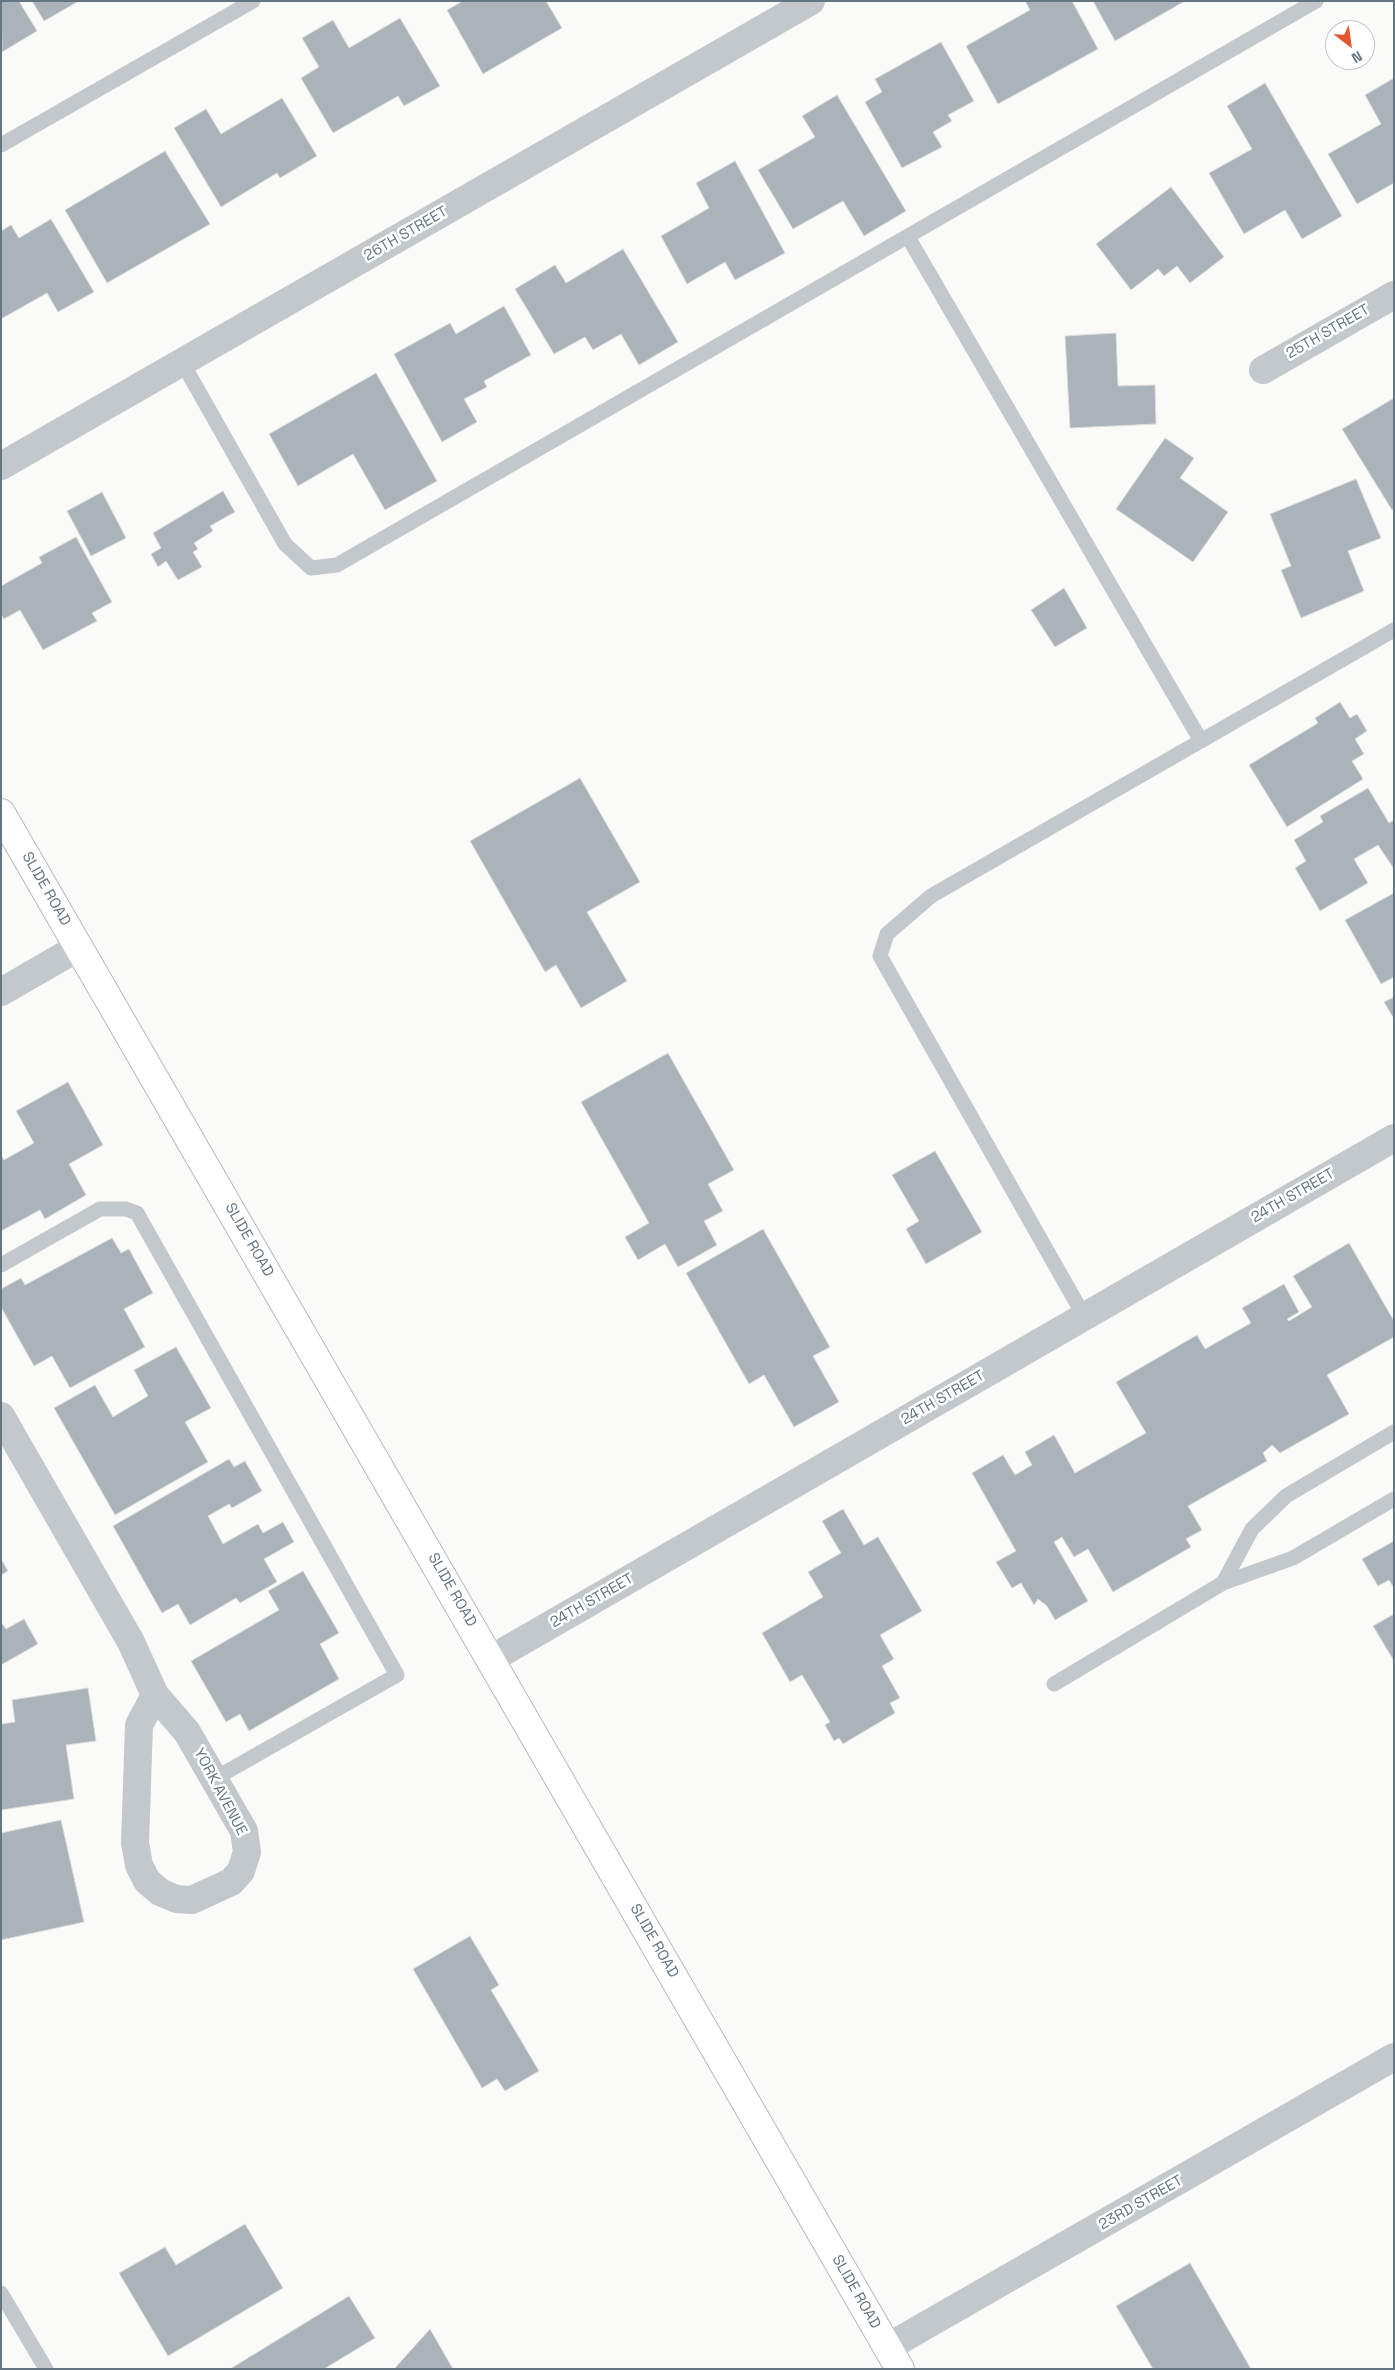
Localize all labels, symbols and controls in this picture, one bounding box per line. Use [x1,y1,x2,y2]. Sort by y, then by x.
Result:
north arrow [1325,20,1375,70]
text: N [1348,47,1366,67]
street label: 26TH STREET [361,203,451,265]
street label: 25TH STREET [1283,301,1373,363]
street label: SLIDE ROAD [18,849,74,929]
street label: 24TH STREET [1248,1165,1338,1227]
street label: SLIDE ROAD [221,1200,277,1280]
street label: 24TH STREET [898,1367,988,1429]
street label: SLIDE ROAD [424,1550,480,1630]
street label: 24TH STREET [547,1570,637,1632]
street label: YORK AVENUE [190,1745,250,1839]
street label: SLIDE ROAD [626,1901,682,1981]
street label: 23RD STREET [1096,2172,1186,2234]
street label: SLIDE ROAD [828,2252,884,2332]

